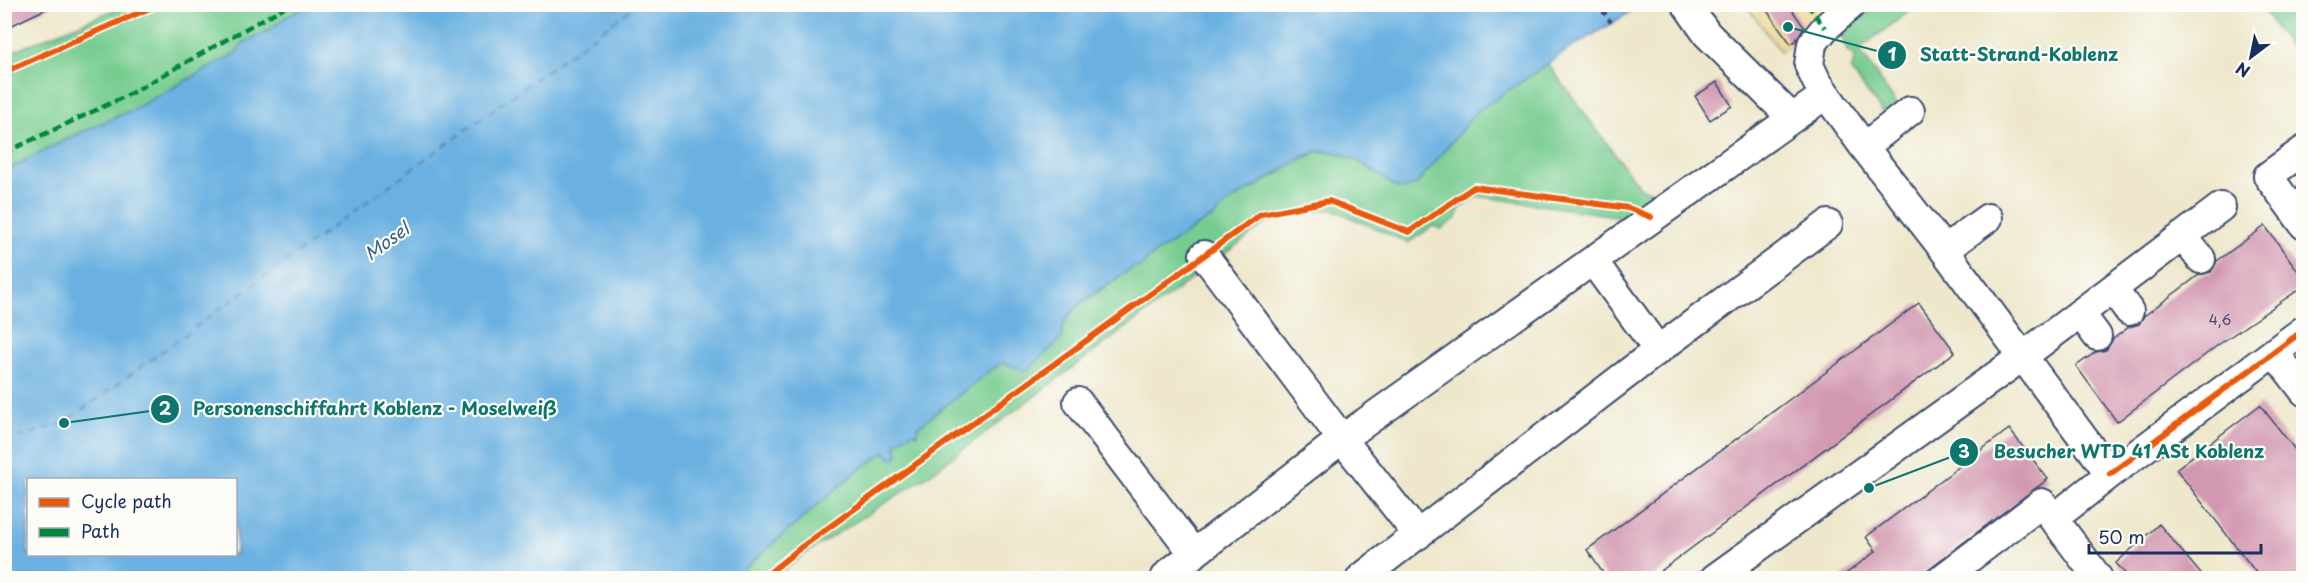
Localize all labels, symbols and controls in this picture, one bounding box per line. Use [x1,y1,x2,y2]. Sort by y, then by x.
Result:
north arrow [2221,27,2281,87]
callout: Statt-Strand-Koblenz [1877,37,2130,73]
text: 1 [1888,40,1897,67]
text: Statt-Strand-Koblenz [1920,40,2118,67]
text: N [2231,57,2254,84]
water label: Mosel [358,213,417,266]
house number: 4,6 [2209,309,2231,330]
callout: Personenschiffahrt Koblenz - Moselweiß [150,391,569,427]
text: 2 [159,394,172,421]
text: Personenschiffahrt Koblenz - Moselweiß [193,394,557,421]
callout: Besucher WTD 41 ASt Koblenz [1949,434,2278,470]
text: 3 [1958,437,1970,464]
text: Besucher WTD 41 ASt Koblenz [1994,437,2264,464]
legend [27,478,237,556]
text: Cycle path [81,487,172,514]
text: Path [81,517,120,544]
scale bar [2089,517,2262,555]
text: 50 m [2098,523,2145,550]

